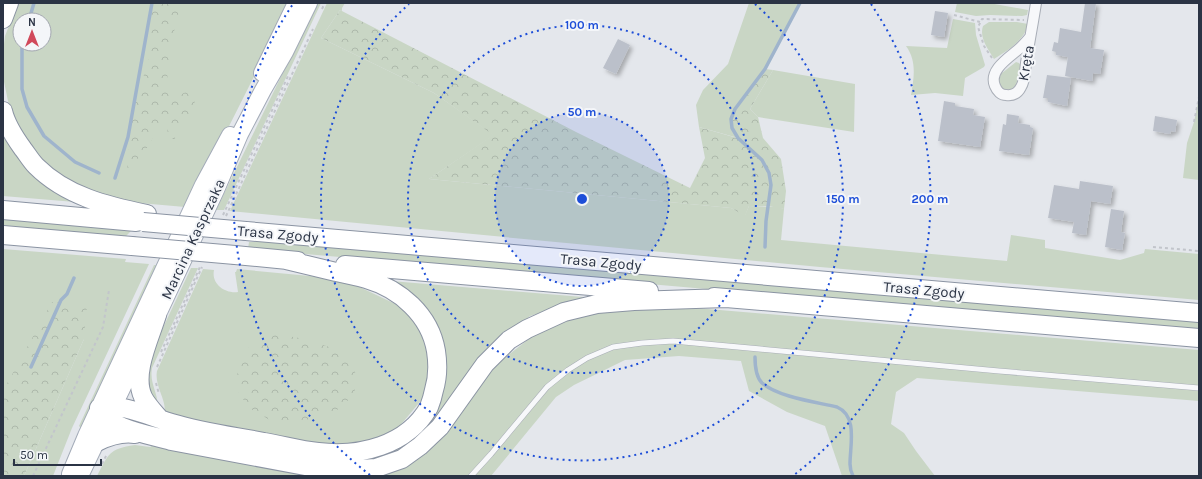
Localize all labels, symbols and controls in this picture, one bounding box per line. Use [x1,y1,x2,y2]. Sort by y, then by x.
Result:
north arrow [12,12,52,52]
text: N [28,16,36,29]
text: 100 m [565,18,599,32]
street label: Kręta [1014,44,1038,82]
text: 50 m [568,105,597,119]
street label: Marcina Kasprzaka [157,176,229,302]
centre of rings [575,192,589,206]
text: 150 m [826,192,860,206]
text: 200 m [912,192,948,206]
street label: Trasa Zgody [237,221,319,247]
street label: Trasa Zgody [560,249,642,275]
street label: Trasa Zgody [883,277,965,303]
scale bar [14,441,101,467]
text: 50 m [20,448,48,462]

